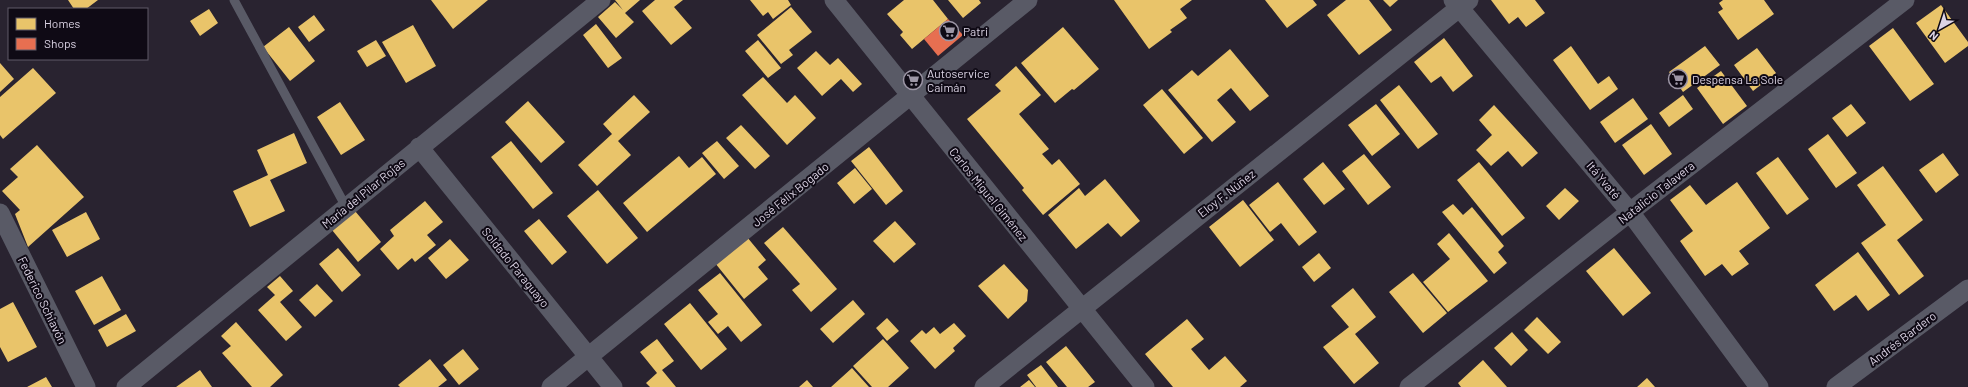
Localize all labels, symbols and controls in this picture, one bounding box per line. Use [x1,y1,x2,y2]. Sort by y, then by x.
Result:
legend [8,8,148,60]
north arrow [1920,8,1960,48]
text: Homes [44,16,81,30]
supermarket icon: Patri [938,20,960,42]
place label: Patri [963,24,988,38]
text: N [1926,29,1940,44]
text: Shops [44,36,77,50]
place label: Autoservice Caimán [927,66,990,94]
supermarket icon: Despensa La Sole [1667,68,1689,90]
supermarket icon: Autoservice Caimán [902,69,924,91]
place label: Despensa La Sole [1692,72,1783,86]
street label: Carlos Miguel Giménez [947,145,1031,243]
street label: María del Pilar Rojas [319,155,408,231]
street label: Itá Yvaté [1584,158,1624,202]
street label: Natalicio Talavera [1615,158,1697,226]
street label: José Félix Bogado [749,159,831,229]
street label: Eloy F. Núñez [1195,166,1257,220]
street label: Soldado Paraguayo [479,224,553,310]
street label: Federico Schiavón [16,254,70,346]
street label: Andrés Bardero [1866,308,1938,368]

